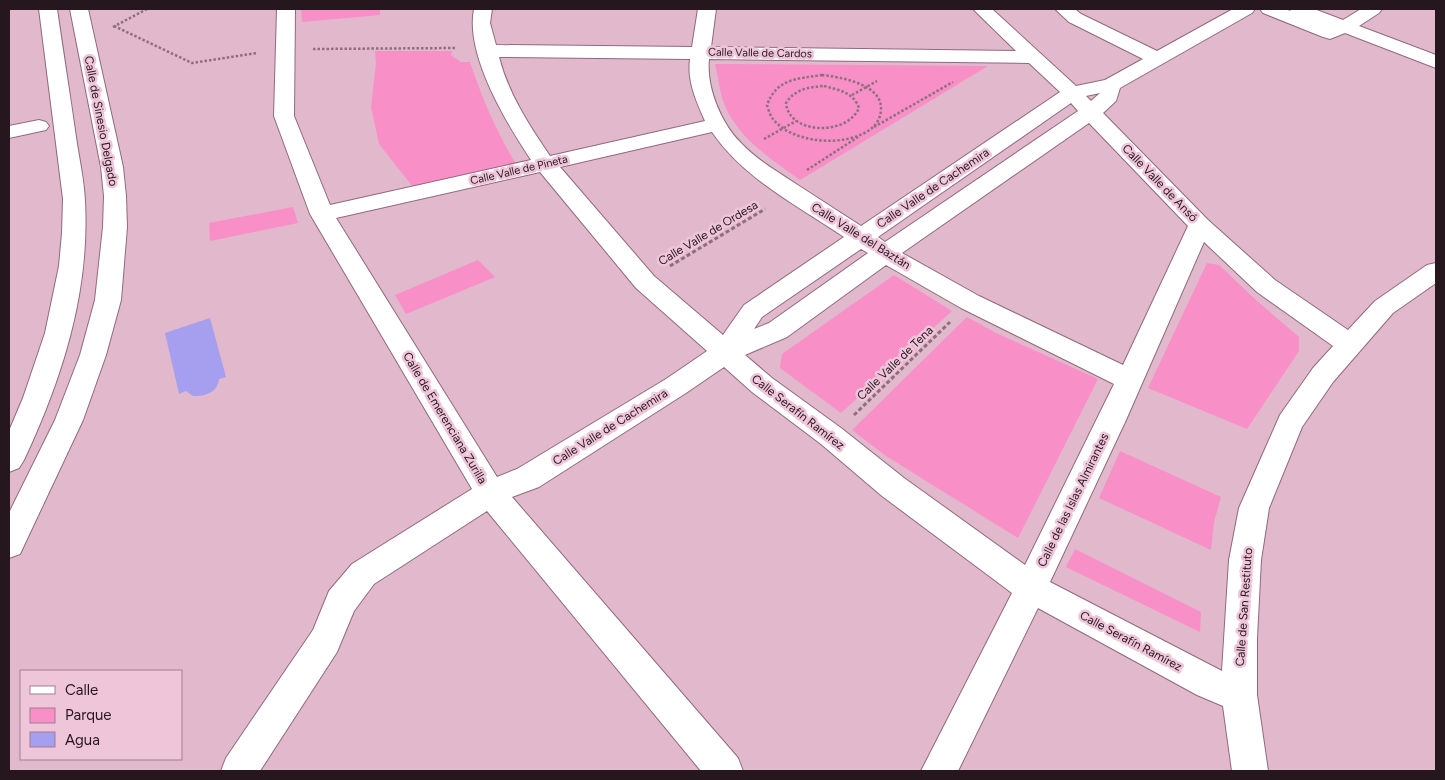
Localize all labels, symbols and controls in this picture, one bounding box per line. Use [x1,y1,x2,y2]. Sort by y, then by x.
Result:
street label: Calle Valle de Cardos [708,46,812,60]
street label: Calle de Sinesio Delgado [81,55,121,187]
street label: Calle Valle de Ansó [1119,141,1201,225]
street label: Calle Valle de Cachemira [874,145,992,231]
street label: Calle Valle de Pineta [469,152,569,188]
street label: Calle Valle de Ordesa [656,198,760,268]
street label: Calle Valle del Baztán [809,200,913,272]
street label: Calle Valle de Tena [854,323,936,403]
street label: Calle de Emerenciana Zurilla [400,350,490,486]
street label: Calle Serafín Ramírez [749,371,847,453]
street label: Calle Valle de Cachemira [550,386,670,468]
street label: Calle de las Islas Almirantes [1035,431,1112,569]
street label: Calle de San Restituto [1233,547,1255,667]
street label: Calle Serafín Ramírez [1078,608,1185,674]
legend [20,670,182,760]
text: Calle [65,681,98,699]
text: Parque [65,706,112,724]
text: Agua [65,731,100,749]

